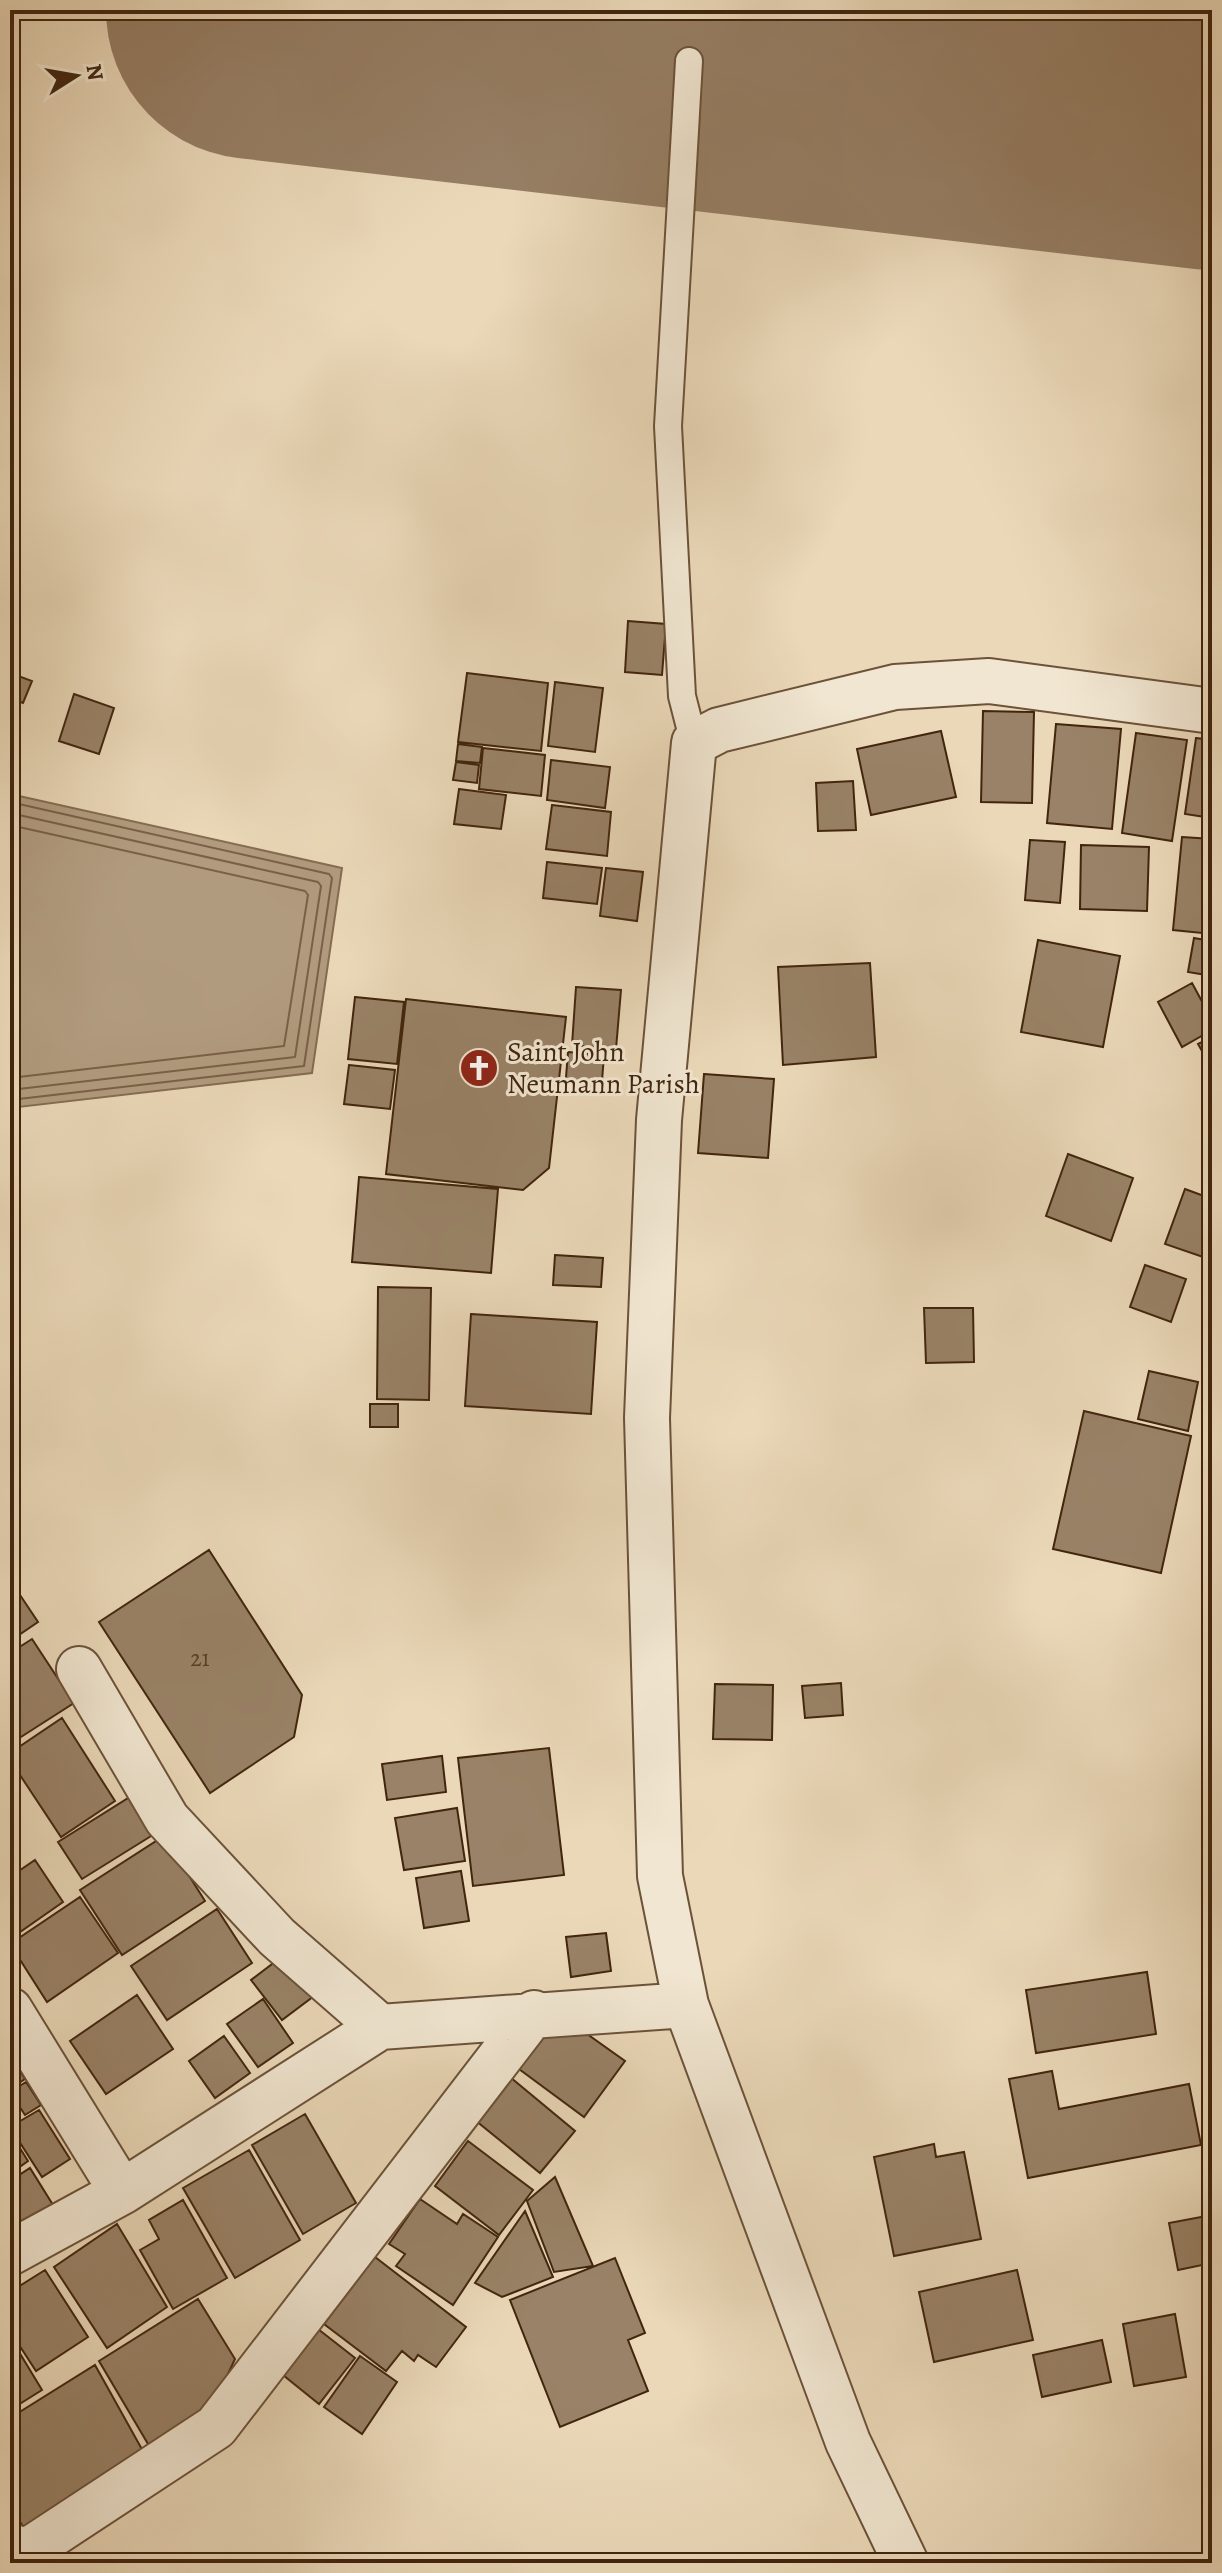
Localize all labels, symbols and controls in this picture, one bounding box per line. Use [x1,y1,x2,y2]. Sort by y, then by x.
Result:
north arrow [36,36,116,116]
text: N [78,62,111,83]
place label: Saint John Neumann Parish [507,1033,700,1103]
church icon: Saint John Neumann Parish [458,1047,500,1089]
house number: 21 [190,1642,210,1674]

